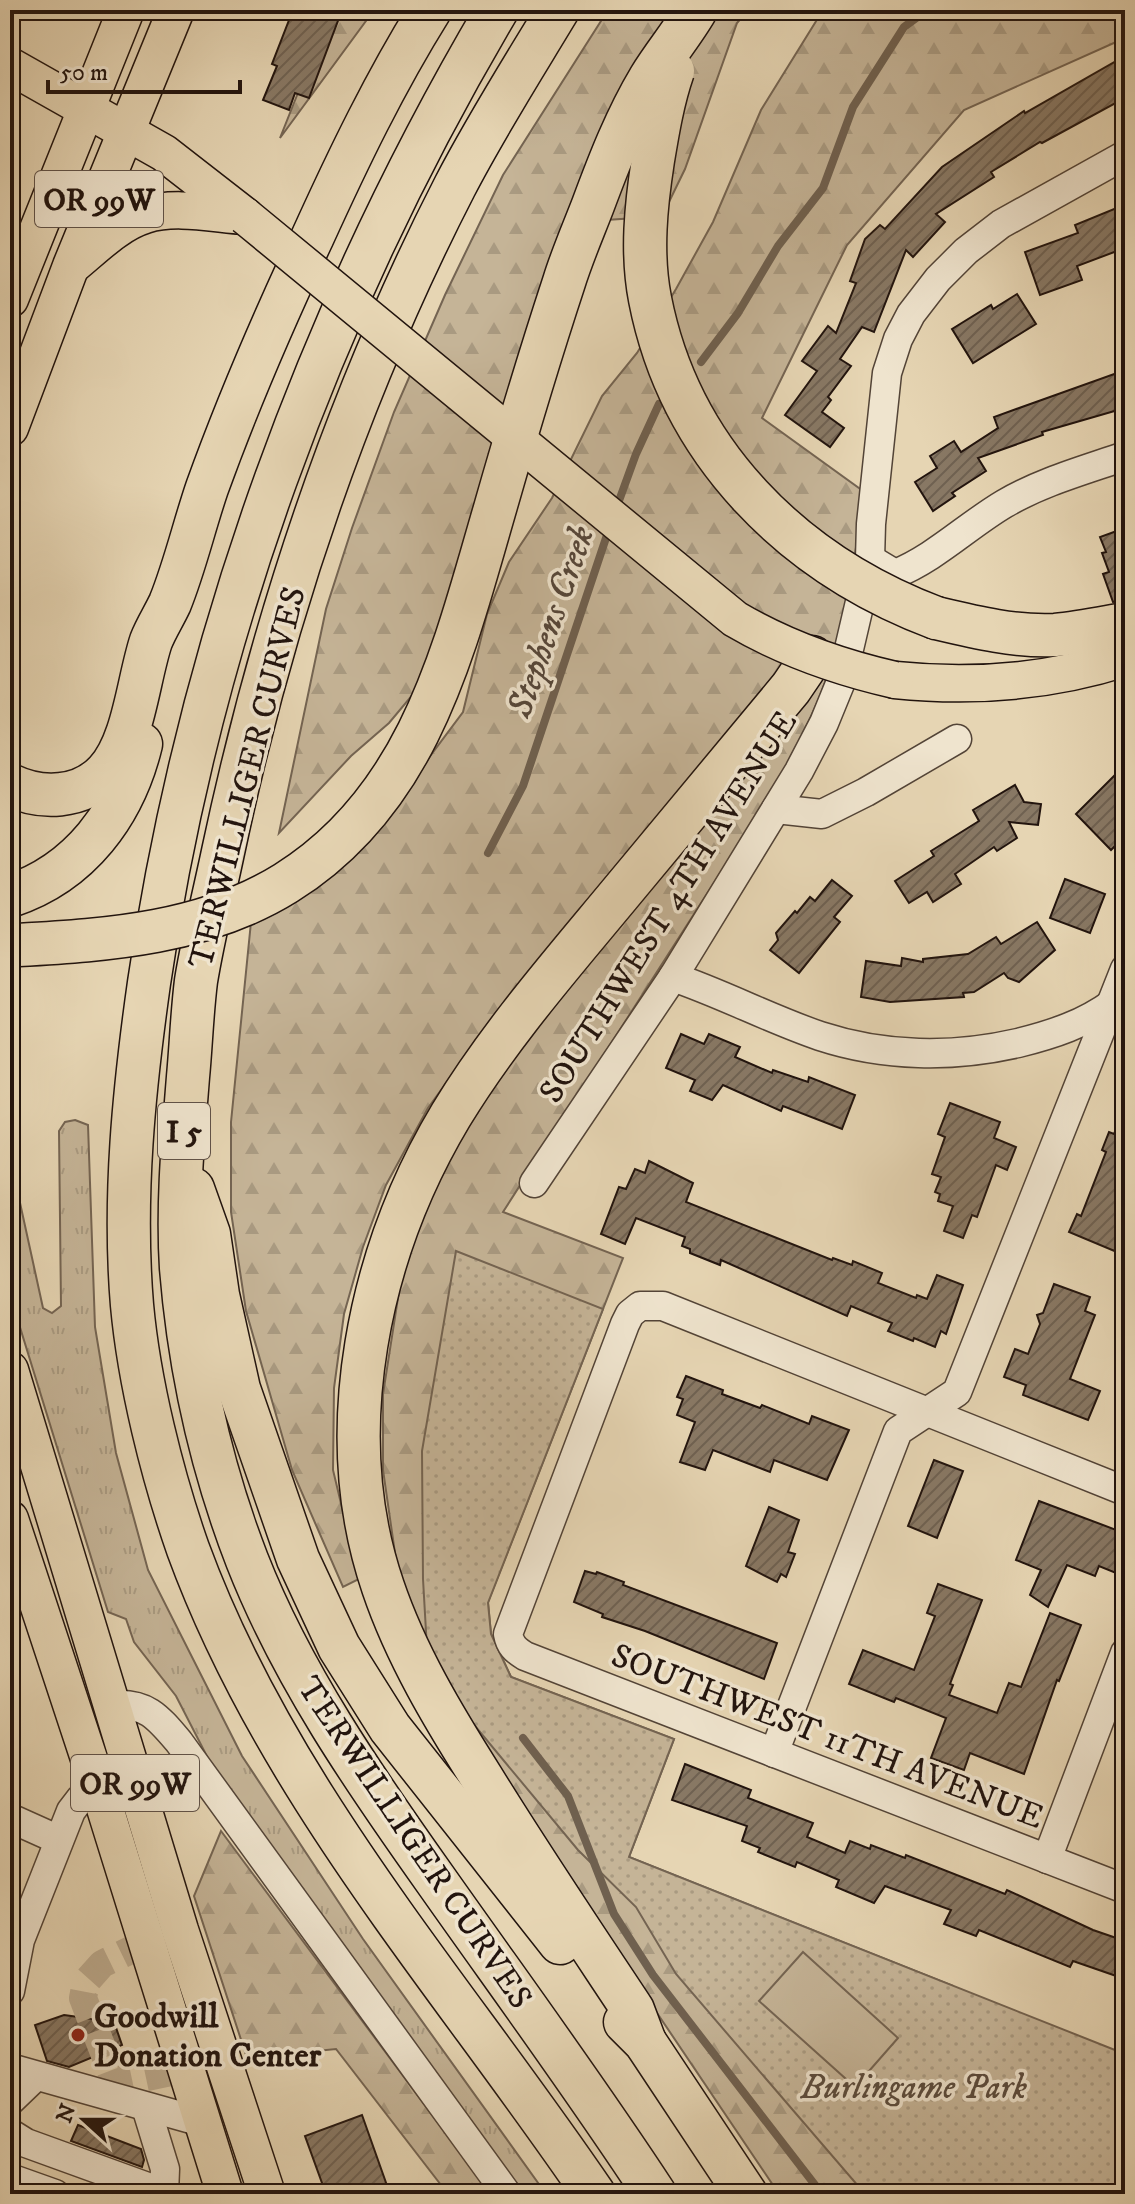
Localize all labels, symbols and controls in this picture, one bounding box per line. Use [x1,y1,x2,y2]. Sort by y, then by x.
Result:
scale bar [48,44,240,94]
text: 50 m [60,58,108,88]
road number: OR 99W [35,171,163,227]
water label: Stephens Creek [497,520,605,724]
street label: TERWILLIGER CURVES [180,582,316,973]
street label: SOUTHWEST 4TH AVENUE [531,703,807,1111]
road number: I 5 [158,1103,210,1159]
street label: SOUTHWEST 11TH AVENUE [605,1635,1049,1839]
street label: TERWILLIGER CURVES [287,1669,541,2017]
road number: OR 99W [71,1755,199,1811]
place label: Goodwill Donation Center [94,1996,322,2077]
marker: Goodwill Donation Center [69,2026,87,2044]
park label: Burlingame Park [800,2067,1028,2109]
north arrow [44,2080,124,2160]
text: N [51,2100,83,2127]

